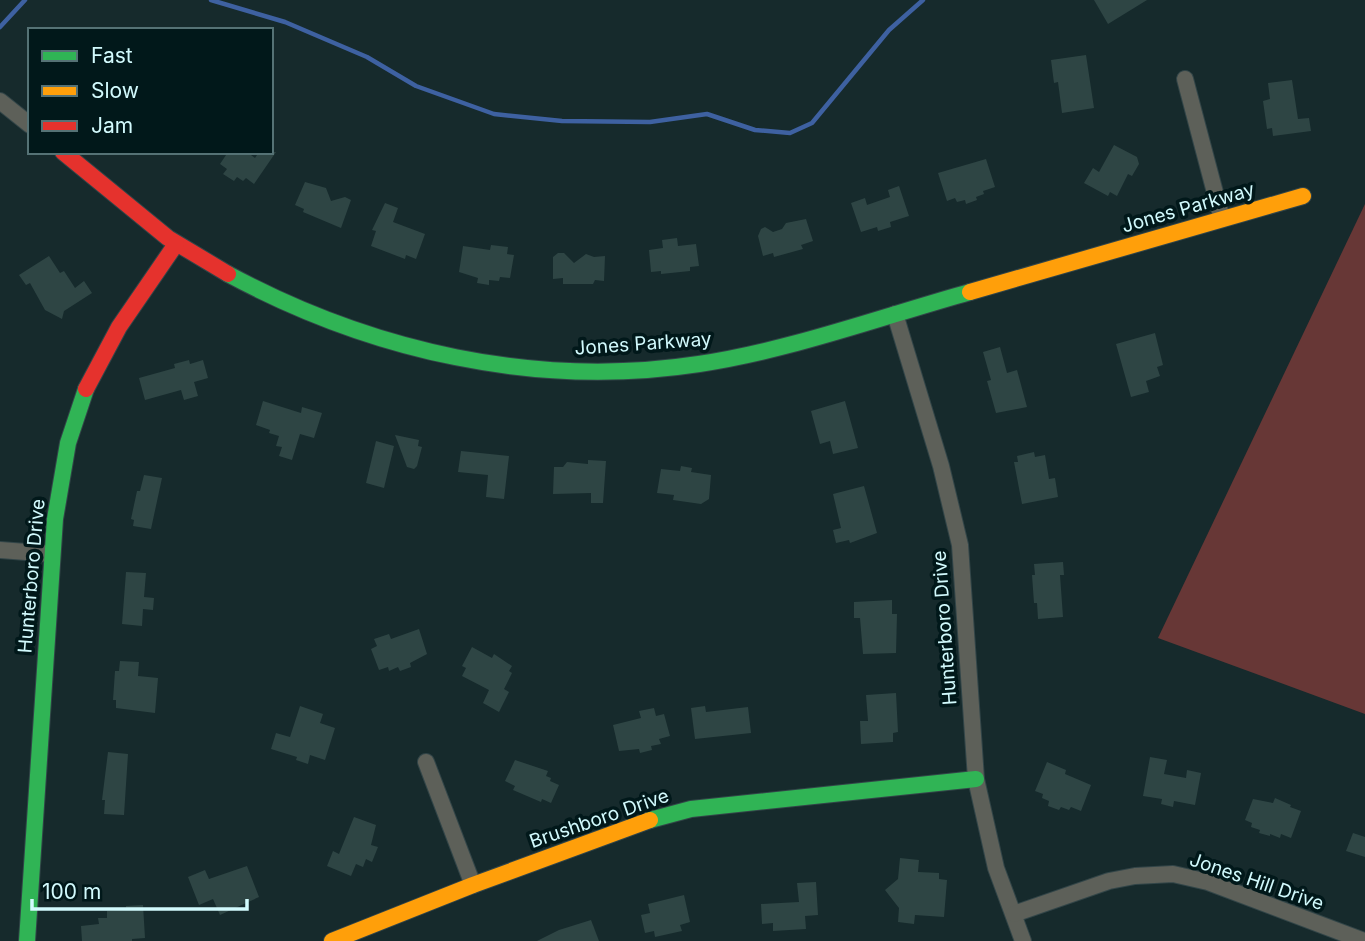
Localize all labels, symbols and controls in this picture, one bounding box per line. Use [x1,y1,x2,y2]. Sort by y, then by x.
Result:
legend [28,28,273,154]
text: Fast [91,43,133,68]
text: Slow [91,78,139,103]
text: Jam [91,113,133,138]
street label: Jones Parkway [1119,177,1258,237]
street label: Jones Parkway [574,327,713,360]
street label: Hunterboro Drive [13,498,50,654]
street label: Hunterboro Drive [928,550,961,706]
street label: Brushboro Drive [526,784,672,853]
street label: Jones Hill Drive [1187,848,1327,915]
scale bar [32,867,247,911]
text: 100 m [42,879,101,904]

